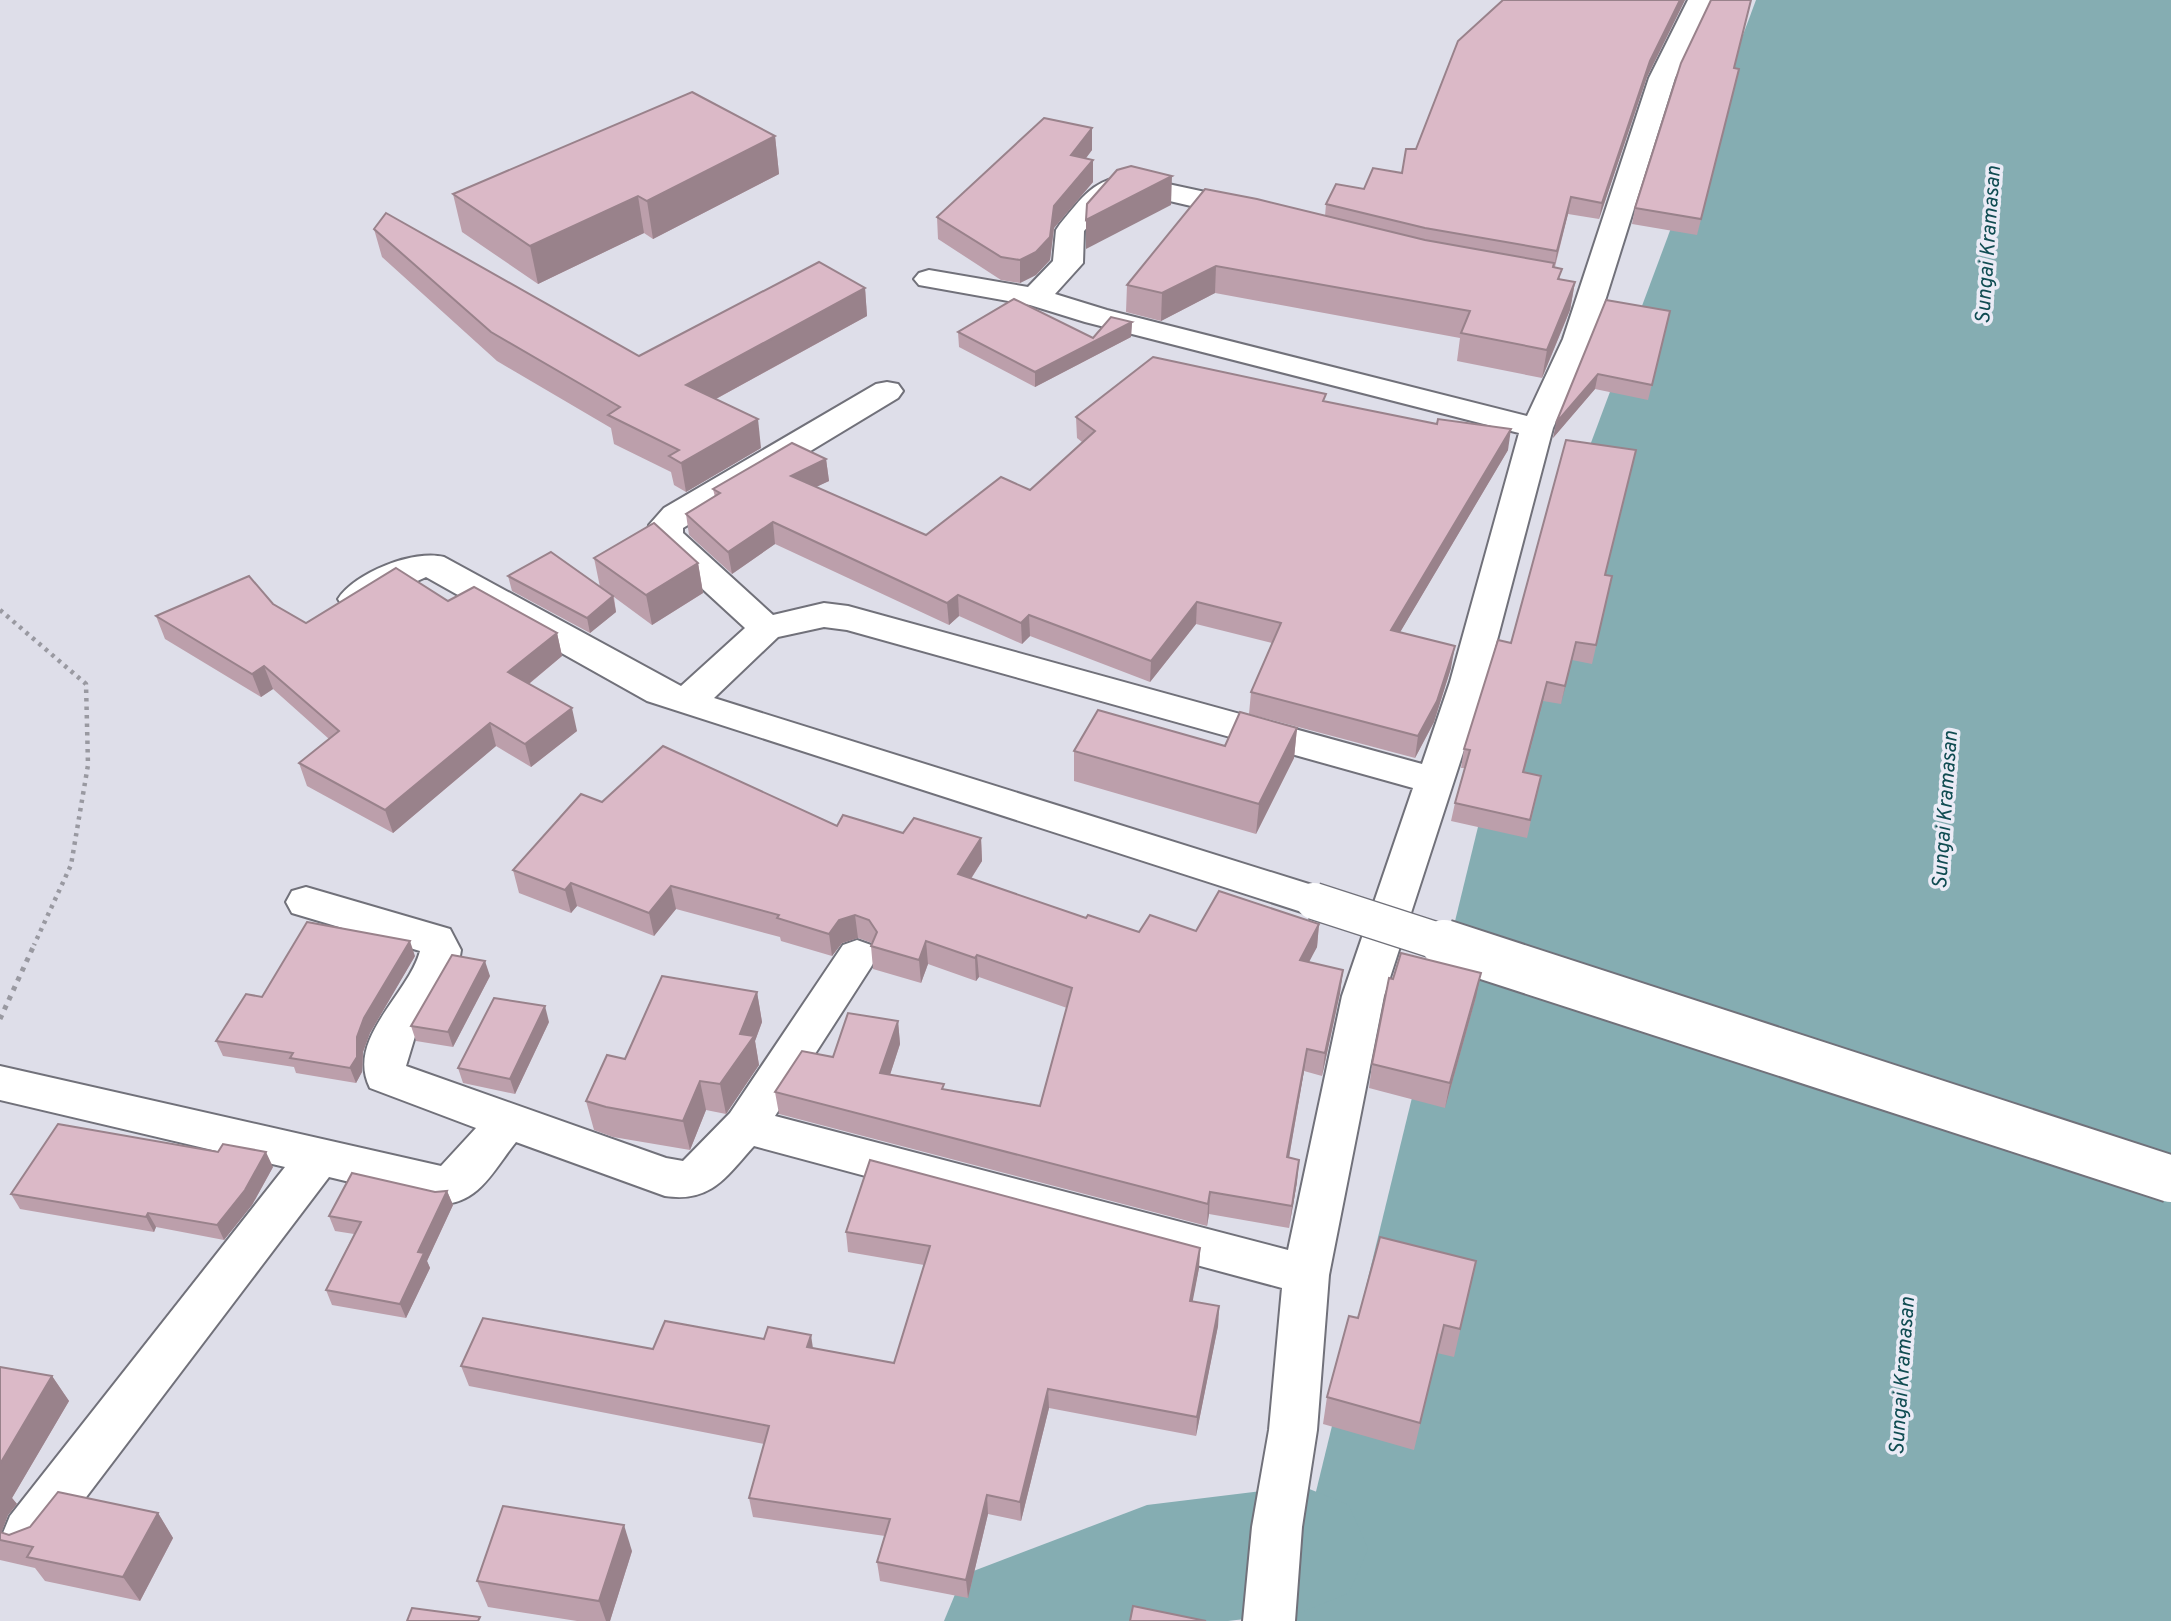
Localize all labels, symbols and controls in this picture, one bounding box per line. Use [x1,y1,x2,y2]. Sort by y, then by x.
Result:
water label: Sungai Kramasan [1970,164,2008,325]
water label: Sungai Kramasan [1927,729,1965,890]
water label: Sungai Kramasan [1884,1295,1922,1456]

